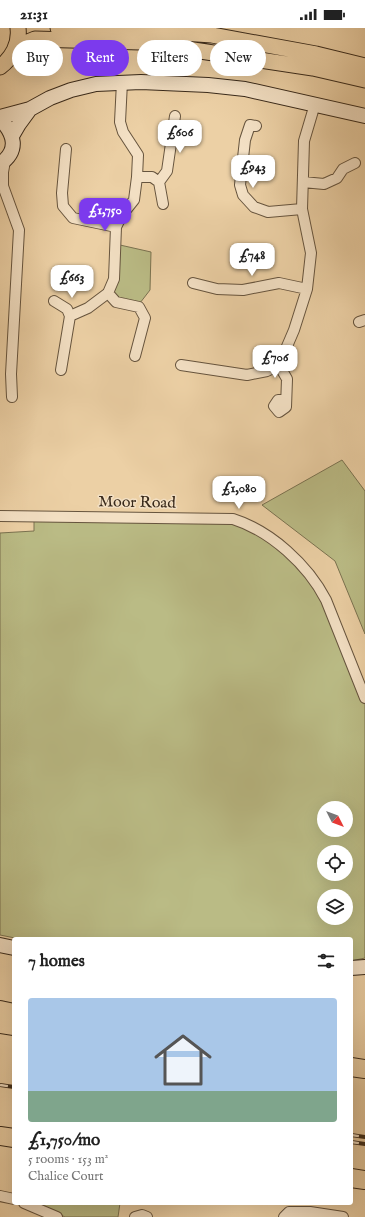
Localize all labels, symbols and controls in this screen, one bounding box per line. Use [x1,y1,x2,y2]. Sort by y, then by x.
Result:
text: 21:31 [20,5,48,24]
chip: Buy [12,40,63,76]
chip: Rent [71,40,129,76]
chip: Filters [137,40,202,76]
chip: New [210,40,266,76]
pin: £606 [156,120,204,154]
text: £606 [167,124,193,141]
pin: £943 [229,155,277,189]
text: £943 [240,159,266,176]
pin: £1,750 [72,198,138,232]
text: £1,750 [88,202,122,219]
pin: £748 [228,243,276,277]
text: £748 [239,247,265,264]
pin: £663 [48,265,96,299]
text: £663 [60,269,84,286]
pin: £706 [251,345,299,379]
text: £706 [262,349,288,366]
pin: £1,080 [206,476,272,510]
text: £1,080 [221,480,257,497]
street label: Moor Road [98,492,176,514]
north arrow [317,801,353,837]
map controls [317,801,353,925]
button: locate [317,845,353,881]
button: layers [317,889,353,925]
icon: filters [315,950,337,972]
text: 7 homes [28,951,85,972]
icon: home [147,1024,219,1096]
text: £1,750/mo [28,1130,100,1151]
text: 5 rooms · 153 m² [28,1151,108,1168]
text: Chalice Court [28,1168,103,1185]

